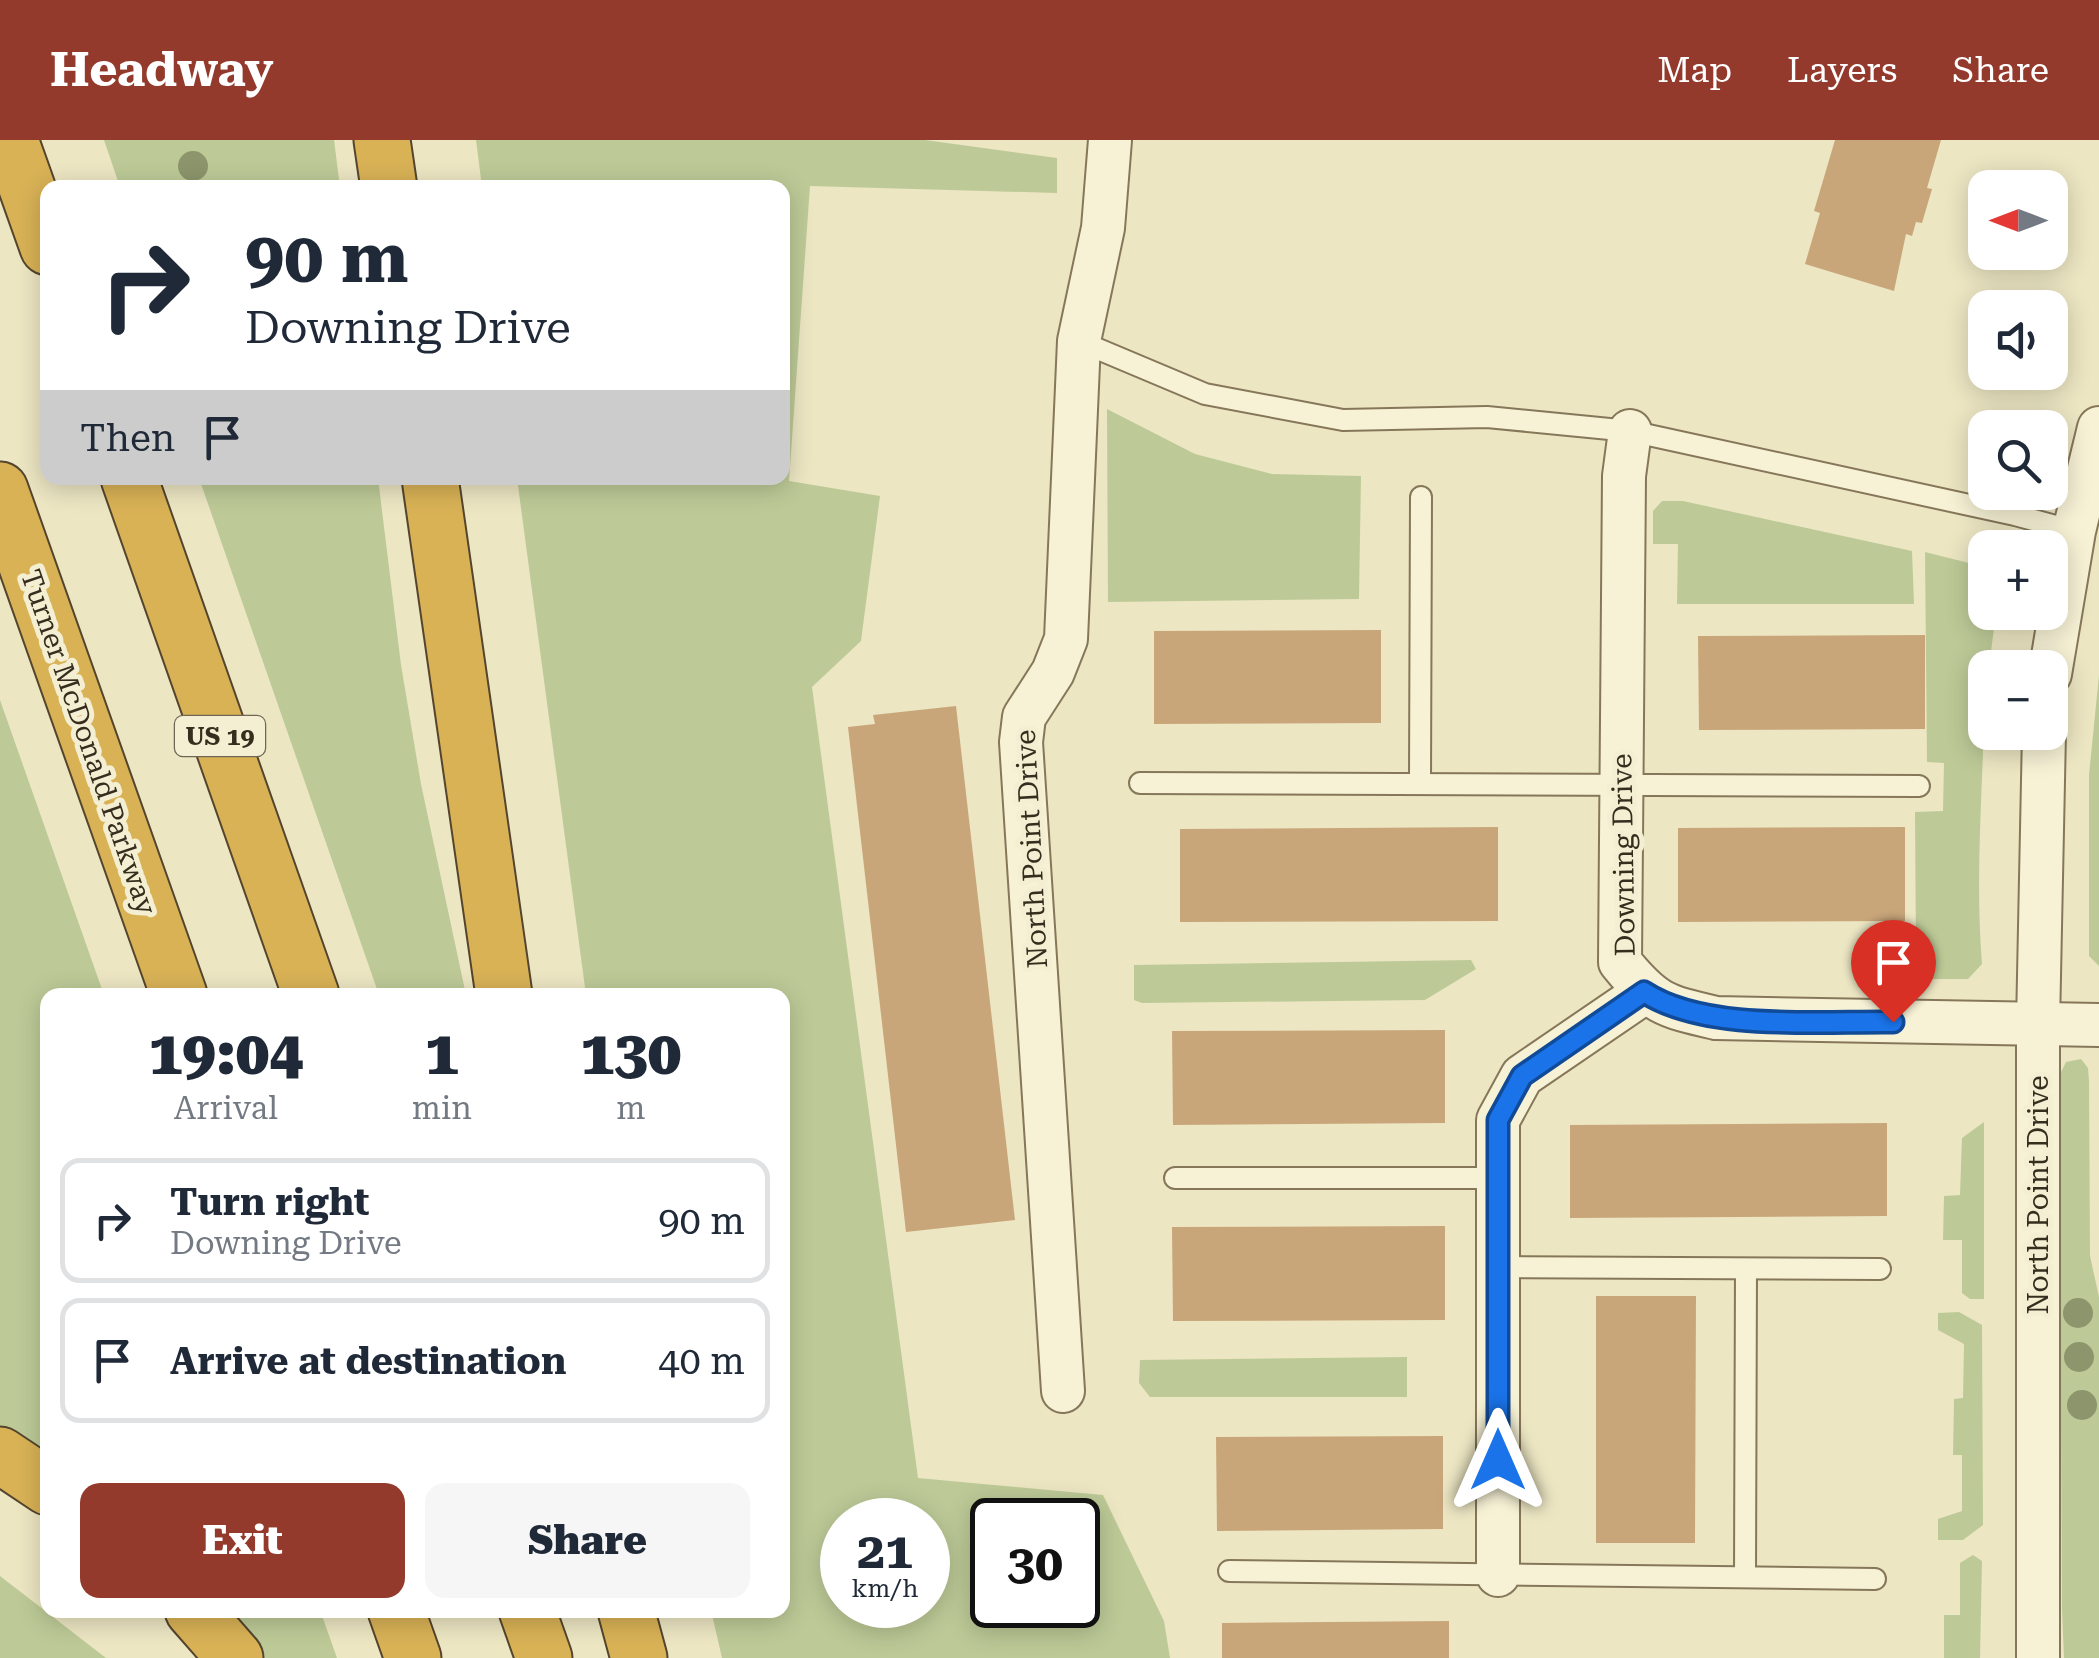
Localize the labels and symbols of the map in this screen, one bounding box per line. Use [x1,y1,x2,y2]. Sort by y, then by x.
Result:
north arrow [1968,170,2068,270]
street label: Turner McDonald Parkway [14,565,163,919]
road number: US 19 [175,716,265,756]
street label: North Point Drive [1009,729,1054,969]
street label: Downing Drive [1605,753,1642,957]
pin [1851,920,1936,1023]
street label: North Point Drive [2022,1075,2055,1315]
position arrow [1446,1408,1550,1512]
speed limit sign: 30 [970,1498,1100,1628]

